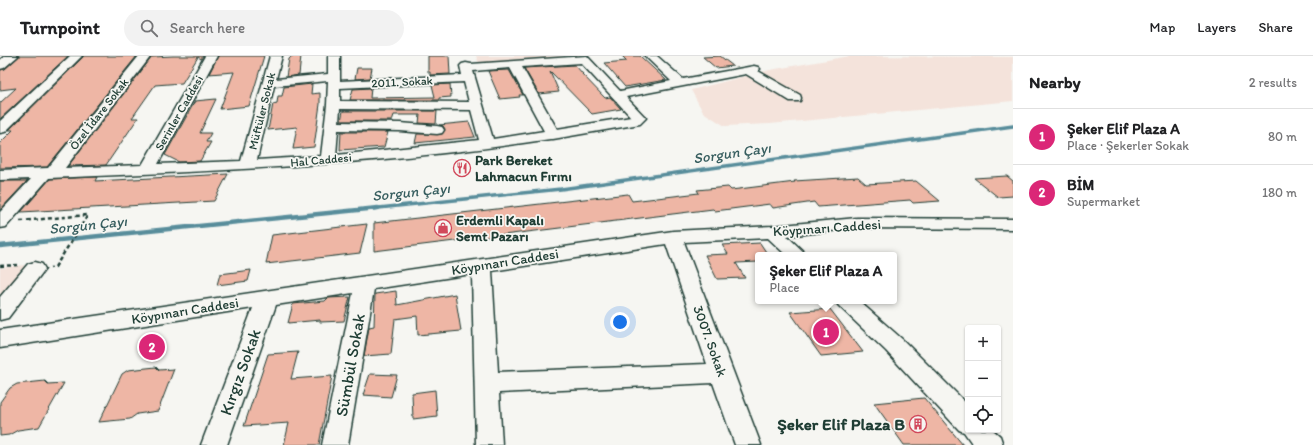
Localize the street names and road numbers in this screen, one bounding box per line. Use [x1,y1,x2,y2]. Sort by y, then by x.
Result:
street label: Müftüler Sokak [246,70,279,151]
street label: Serinler Caddesi [152,73,206,153]
street label: 2011. Sokak [371,73,433,91]
street label: Özel İdare Sokak [67,75,132,153]
street label: Hal Caddesi [290,150,352,170]
street label: Köypınarı Caddesi [772,216,882,240]
street label: Köypınarı Caddesi [450,245,560,279]
street label: Köypınarı Caddesi [130,294,240,328]
street label: 3007. Sokak [689,303,731,379]
street label: Sümbül Sokak [331,312,369,418]
street label: Kırgız Sokak [215,326,265,418]

